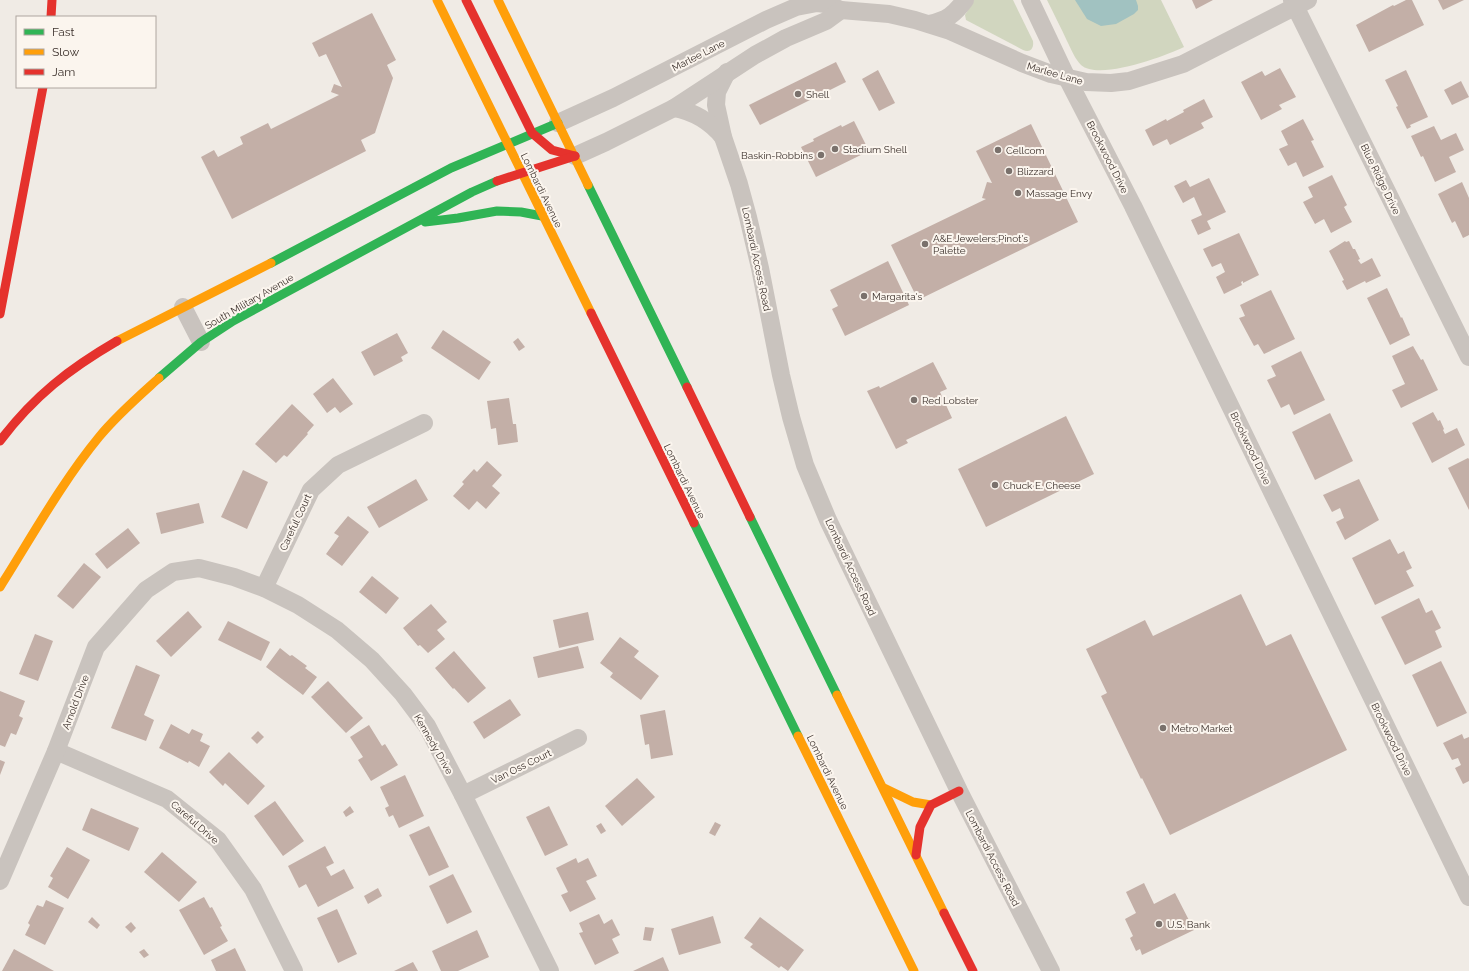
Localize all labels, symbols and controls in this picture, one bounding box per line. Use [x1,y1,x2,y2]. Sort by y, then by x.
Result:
legend [16,16,156,88]
text: Fast [52,25,75,39]
street label: Marlee Lane [670,37,727,73]
text: Slow [52,45,79,59]
street label: Marlee Lane [1026,60,1084,87]
text: Jam [52,65,75,79]
marker: Shell [793,89,803,99]
place label: Shell [806,89,829,100]
street label: Brookwood Drive [1085,119,1131,195]
street label: Blue Ridge Drive [1359,142,1402,216]
marker: Stadium Shell [830,144,840,154]
place label: Stadium Shell [843,144,907,155]
marker: Cellcom [993,145,1003,155]
place label: Cellcom [1006,145,1045,156]
place label: Baskin-Robbins [741,150,813,161]
marker: Baskin-Robbins [816,150,826,160]
street label: Lombardi Avenue [519,151,564,229]
marker: Blizzard [1004,166,1014,176]
place label: Blizzard [1017,166,1053,177]
marker: Massage Envy [1013,188,1023,198]
place label: Massage Envy [1026,188,1093,199]
street label: Lombardi Access Road [740,206,773,312]
place label: A&E Jewelers;Pinot's Palette [933,233,1028,256]
marker: A&E Jewelers;Pinot's Palette [920,239,930,249]
street label: South Military Avenue [203,272,296,331]
marker: Margarita's [859,291,869,301]
place label: Margarita's [872,291,922,302]
marker: Red Lobster [909,395,919,405]
place label: Red Lobster [922,395,979,406]
street label: Brookwood Drive [1228,410,1273,487]
street label: Lombardi Avenue [662,442,707,520]
marker: Chuck E. Cheese [990,480,1000,490]
place label: Chuck E. Cheese [1003,480,1081,491]
street label: Careful Court [278,492,314,552]
street label: Lombardi Access Road [823,517,878,618]
street label: Arnold Drive [60,673,91,731]
street label: Brookwood Drive [1369,701,1414,778]
street label: Kennedy Drive [412,712,455,776]
marker: Metro Market [1158,723,1168,733]
place label: Metro Market [1171,723,1233,734]
street label: Lombardi Avenue [805,733,850,811]
street label: Van Oss Court [489,747,554,786]
street label: Careful Drive [169,799,221,846]
street label: Lombardi Access Road [964,808,1022,908]
marker: U.S. Bank [1154,919,1164,929]
place label: U.S. Bank [1167,919,1211,930]

